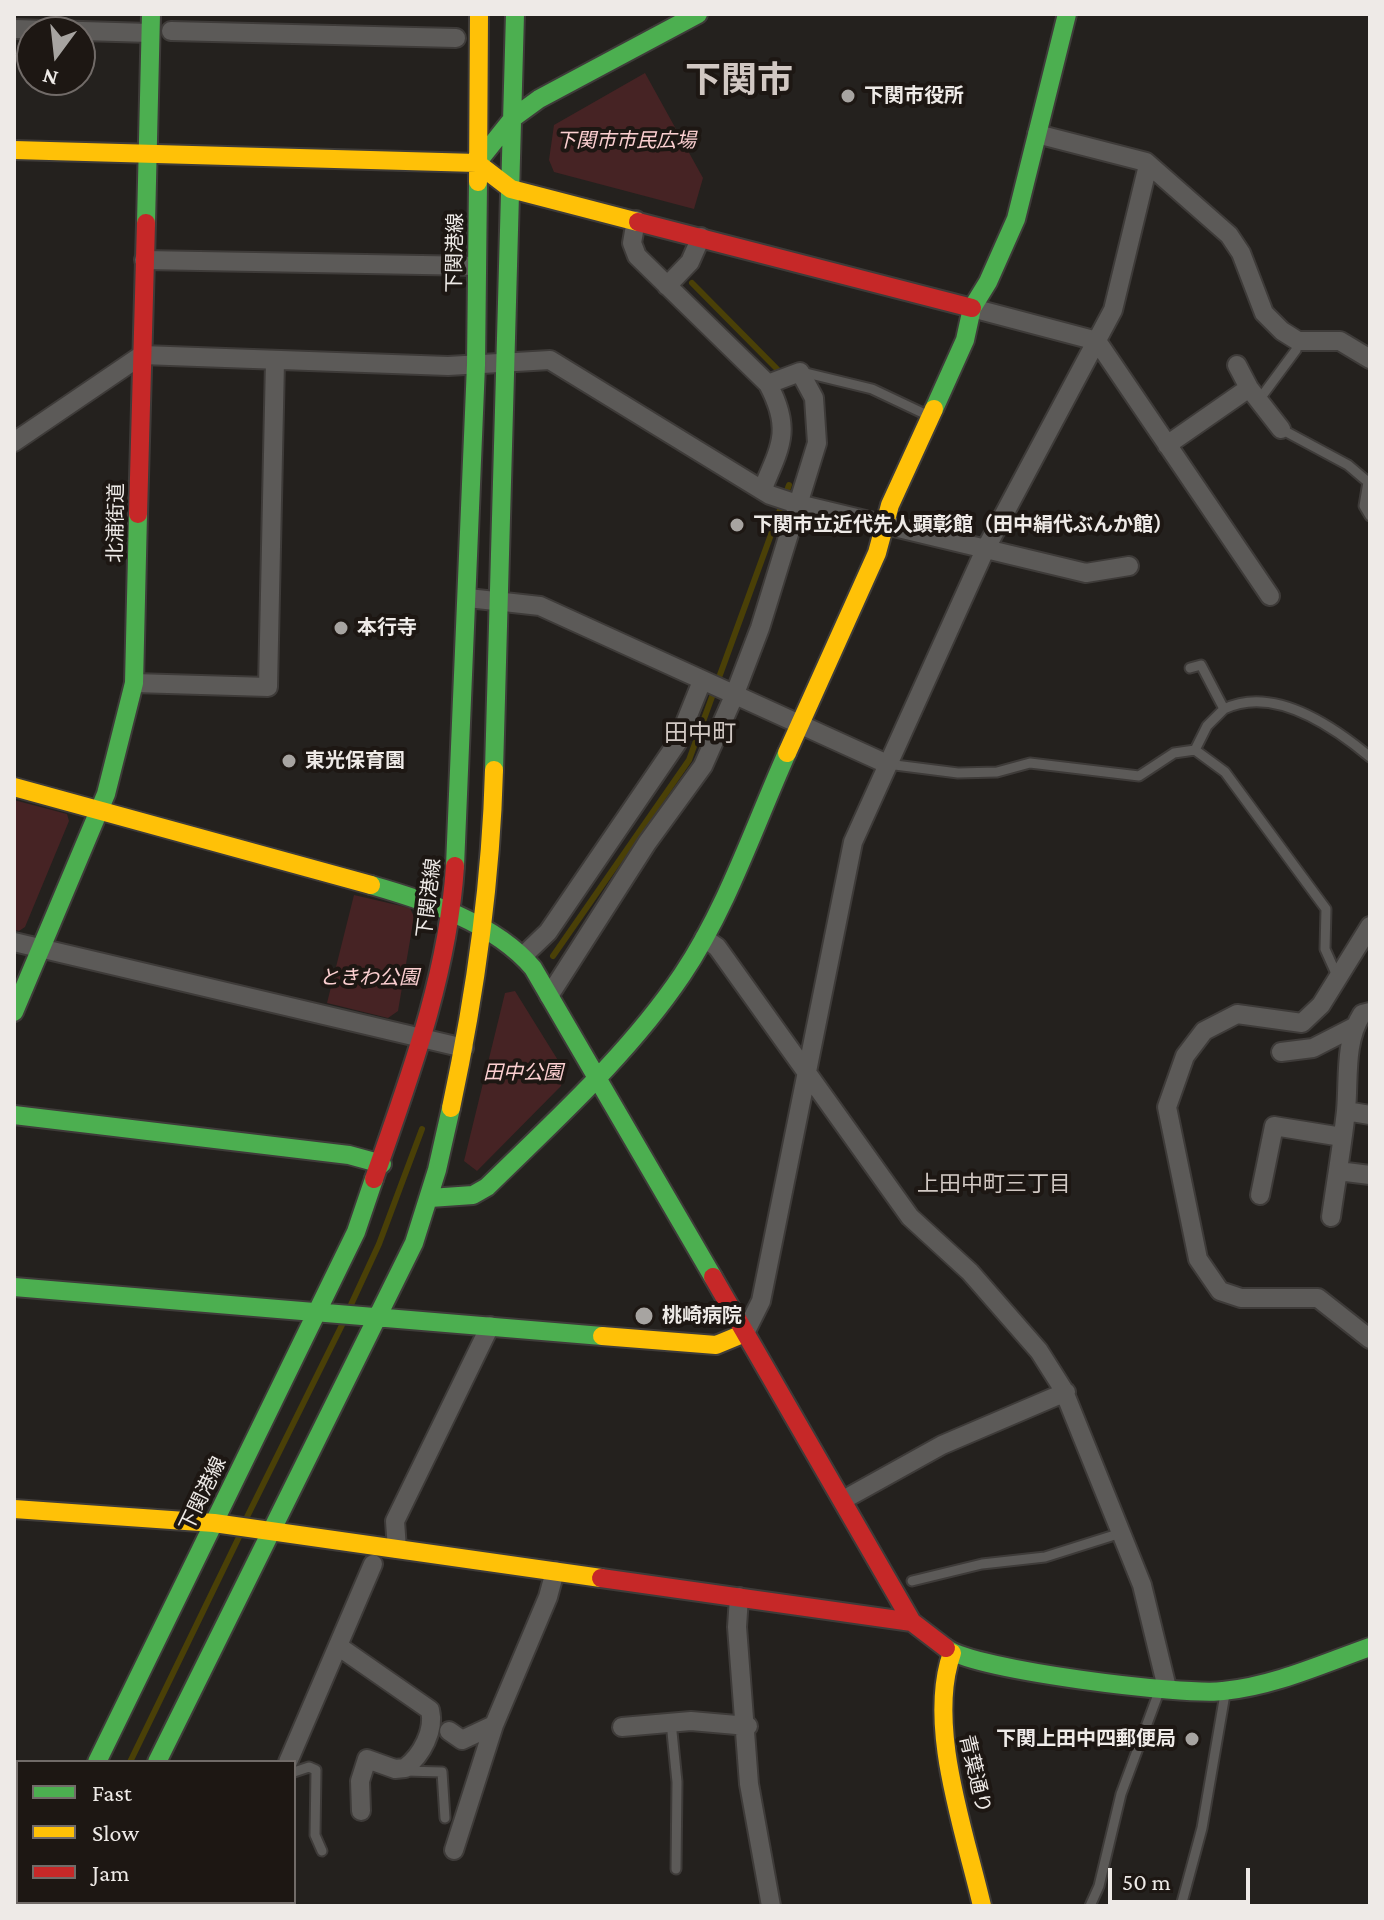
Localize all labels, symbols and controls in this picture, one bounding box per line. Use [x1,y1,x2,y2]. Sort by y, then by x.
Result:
north arrow [16,16,96,96]
district label: 下関市 [685,59,793,103]
text: N [40,64,61,92]
place label: 下関市役所 [864,84,964,108]
marker: 下関市役所 [839,87,857,105]
park label: 下関市市民広場 [556,129,696,153]
street label: 下関港線 [442,213,468,293]
street label: 北浦街道 [103,483,129,563]
place label: 下関市立近代先人顕彰館（田中絹代ぶんか館） [753,513,1173,537]
marker: 下関市立近代先人顕彰館（田中絹代ぶんか館） [728,516,746,534]
place label: 本行寺 [357,616,417,640]
marker: 本行寺 [332,619,350,637]
district label: 田中町 [664,720,736,748]
place label: 東光保育園 [305,749,405,773]
marker: 東光保育園 [280,752,298,770]
street label: 下関港線 [412,857,446,939]
park label: ときわ公園 [319,966,419,990]
park label: 田中公園 [483,1061,563,1085]
district label: 上田中町三丁目 [917,1171,1071,1197]
place label: 桃崎病院 [662,1304,742,1328]
marker: 桃崎病院 [633,1305,655,1327]
street label: 下関港線 [175,1453,231,1535]
place label: 下関上田中四郵便局 [996,1727,1176,1751]
marker: 下関上田中四郵便局 [1183,1730,1201,1748]
street label: 青葉通り [954,1732,996,1816]
legend [16,1760,296,1904]
text: Fast [92,1779,132,1806]
text: Slow [92,1819,139,1846]
scale bar [1112,1852,1254,1902]
text: Jam [92,1859,130,1886]
text: 50 m [1122,1868,1171,1895]

